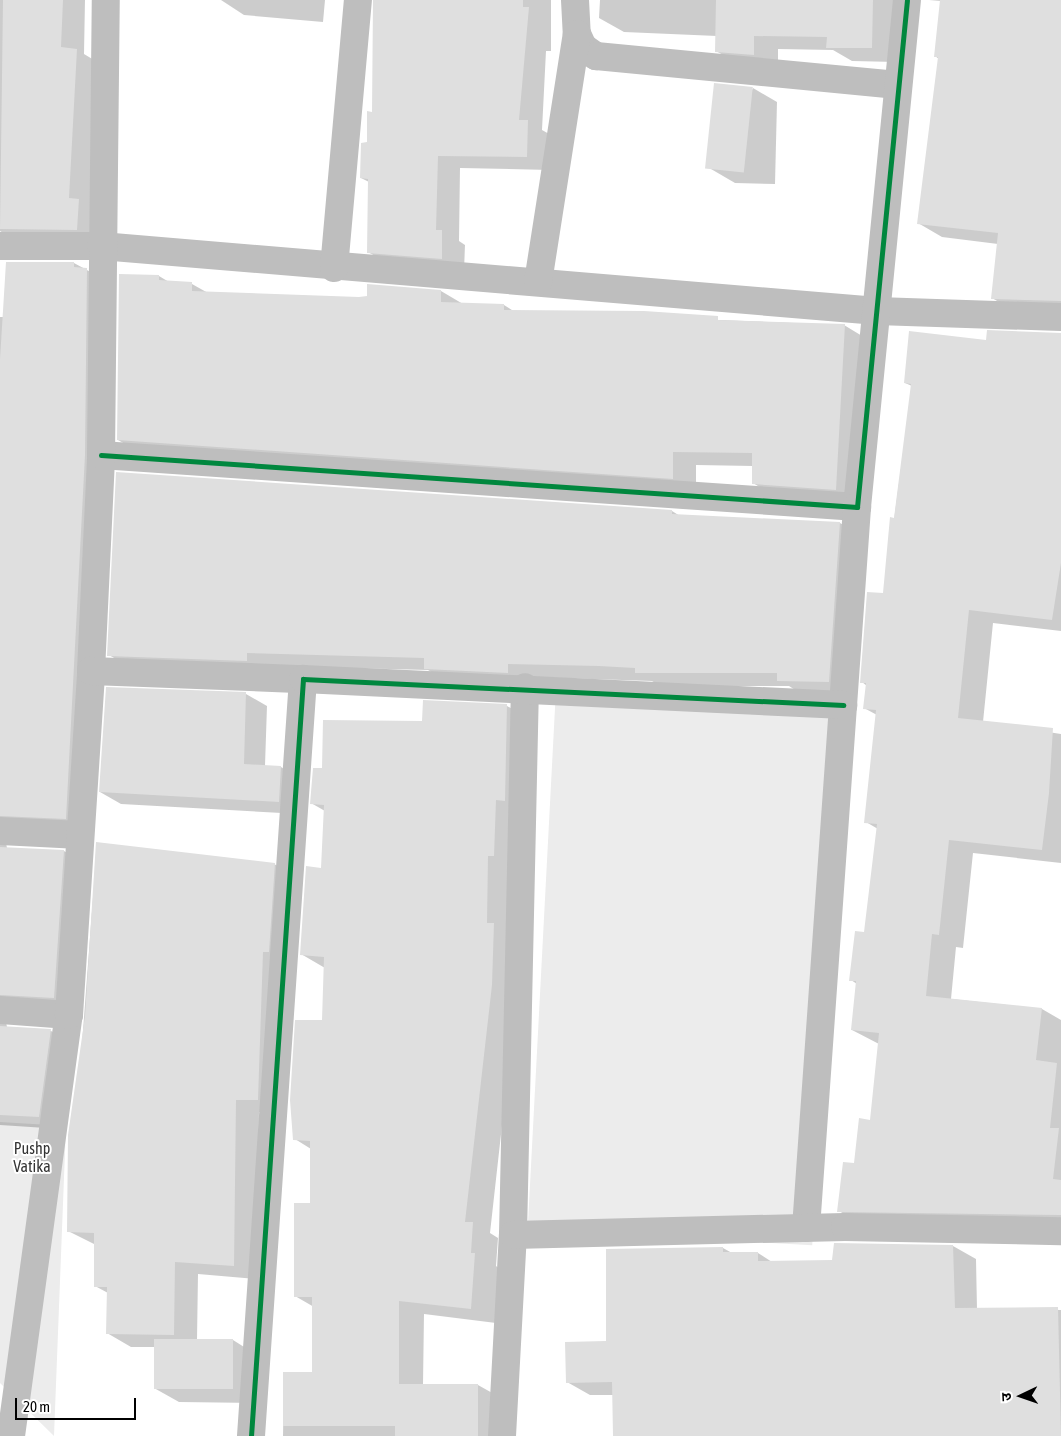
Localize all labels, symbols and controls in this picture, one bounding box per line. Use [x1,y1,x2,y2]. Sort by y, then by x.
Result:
park label: Pushp Vatika [13,1138,51,1176]
north arrow [996,1371,1046,1421]
scale bar [18,1388,139,1420]
text: उ [998,1392,1014,1401]
text: 20 m [23,1398,50,1415]

